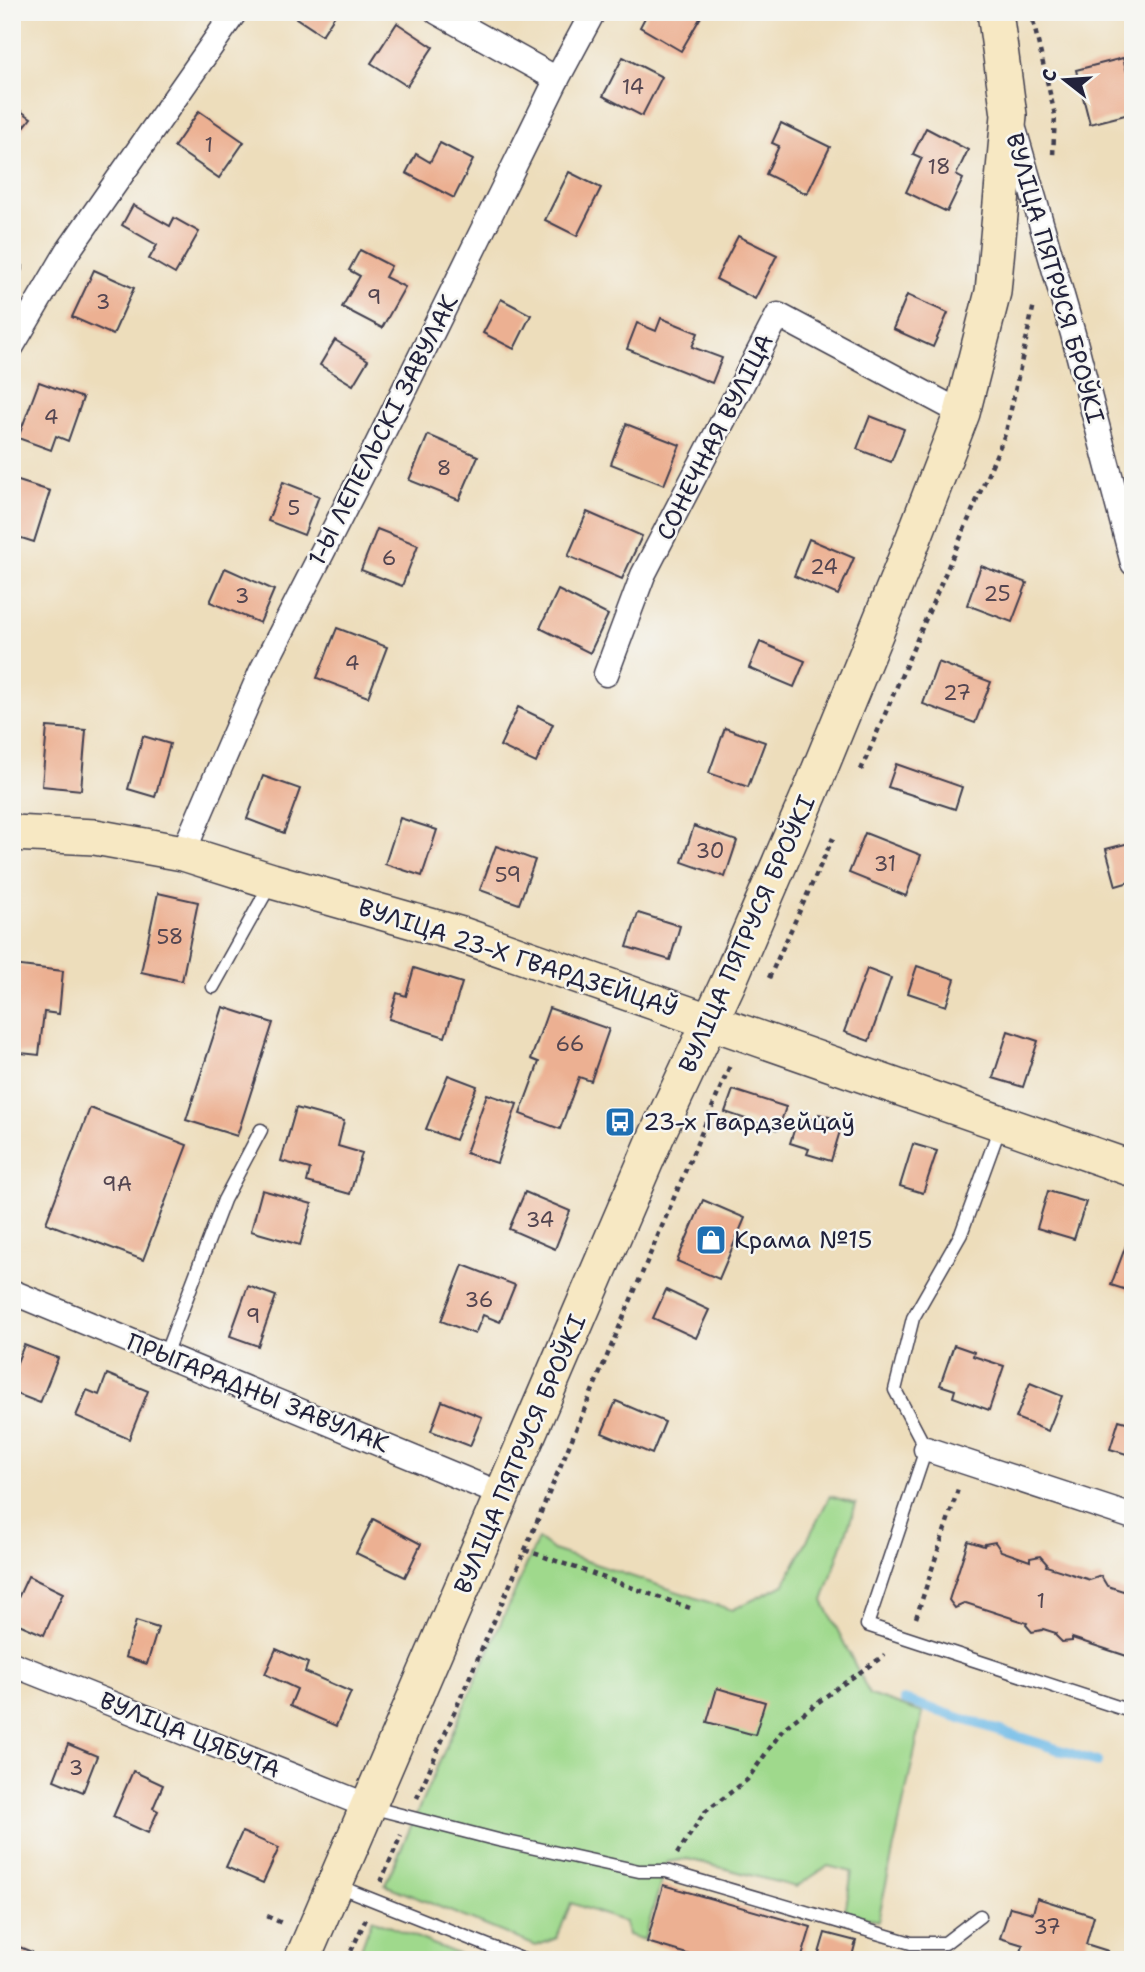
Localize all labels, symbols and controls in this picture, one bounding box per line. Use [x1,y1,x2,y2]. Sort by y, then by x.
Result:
north arrow [1030,46,1100,116]
text: С [1036,66,1063,84]
house number: 14 [622,73,644,101]
street label: ВУЛІЦА ПЯТРУСЯ БРОЎКІ [998,129,1112,427]
house number: 1 [205,131,213,159]
house number: 18 [927,153,951,181]
house number: 9 [367,283,381,311]
house number: 3 [96,288,110,316]
street label: 1-Ы ЛЕПЕЛЬСКІ ЗАВУЛАК [301,288,466,571]
street label: СОНЕЧНАЯ ВУЛІЦА [649,328,781,546]
house number: 4 [44,403,58,431]
house number: 8 [437,454,451,482]
house number: 5 [288,494,300,522]
house number: 6 [382,544,396,572]
house number: 24 [810,553,838,581]
house number: 25 [983,580,1011,608]
house number: 3 [235,582,249,610]
house number: 4 [345,649,359,677]
house number: 27 [943,679,971,707]
street label: ВУЛІЦА ПЯТРУСЯ БРОЎКІ [671,790,823,1078]
house number: 30 [695,837,725,865]
house number: 31 [874,850,896,878]
house number: 59 [495,861,521,889]
street label: ВУЛІЦА 23-Х ГВАРДЗЕЙЦАЎ [354,891,682,1025]
house number: 58 [156,923,184,951]
house number: 66 [556,1030,584,1058]
bus stop icon: 23-х Гвардзейцаў [603,1105,637,1139]
place label: 23-х Гвардзейцаў [643,1106,855,1138]
house number: 9А [102,1170,132,1198]
house number: 34 [526,1206,554,1234]
shop icon: Крама №15 [694,1223,728,1257]
place label: Крама №15 [734,1224,872,1256]
house number: 36 [465,1286,493,1314]
house number: 9 [246,1302,260,1330]
street label: ВУЛІЦА ПЯТРУСЯ БРОЎКІ [447,1309,593,1599]
street label: ПРЫГАРАДНЫ ЗАВУЛАК [122,1326,394,1461]
house number: 1 [1037,1587,1045,1615]
street label: ВУЛІЦА ЦЯБУТА [95,1684,285,1786]
house number: 3 [69,1754,83,1782]
house number: 37 [1033,1913,1061,1941]

